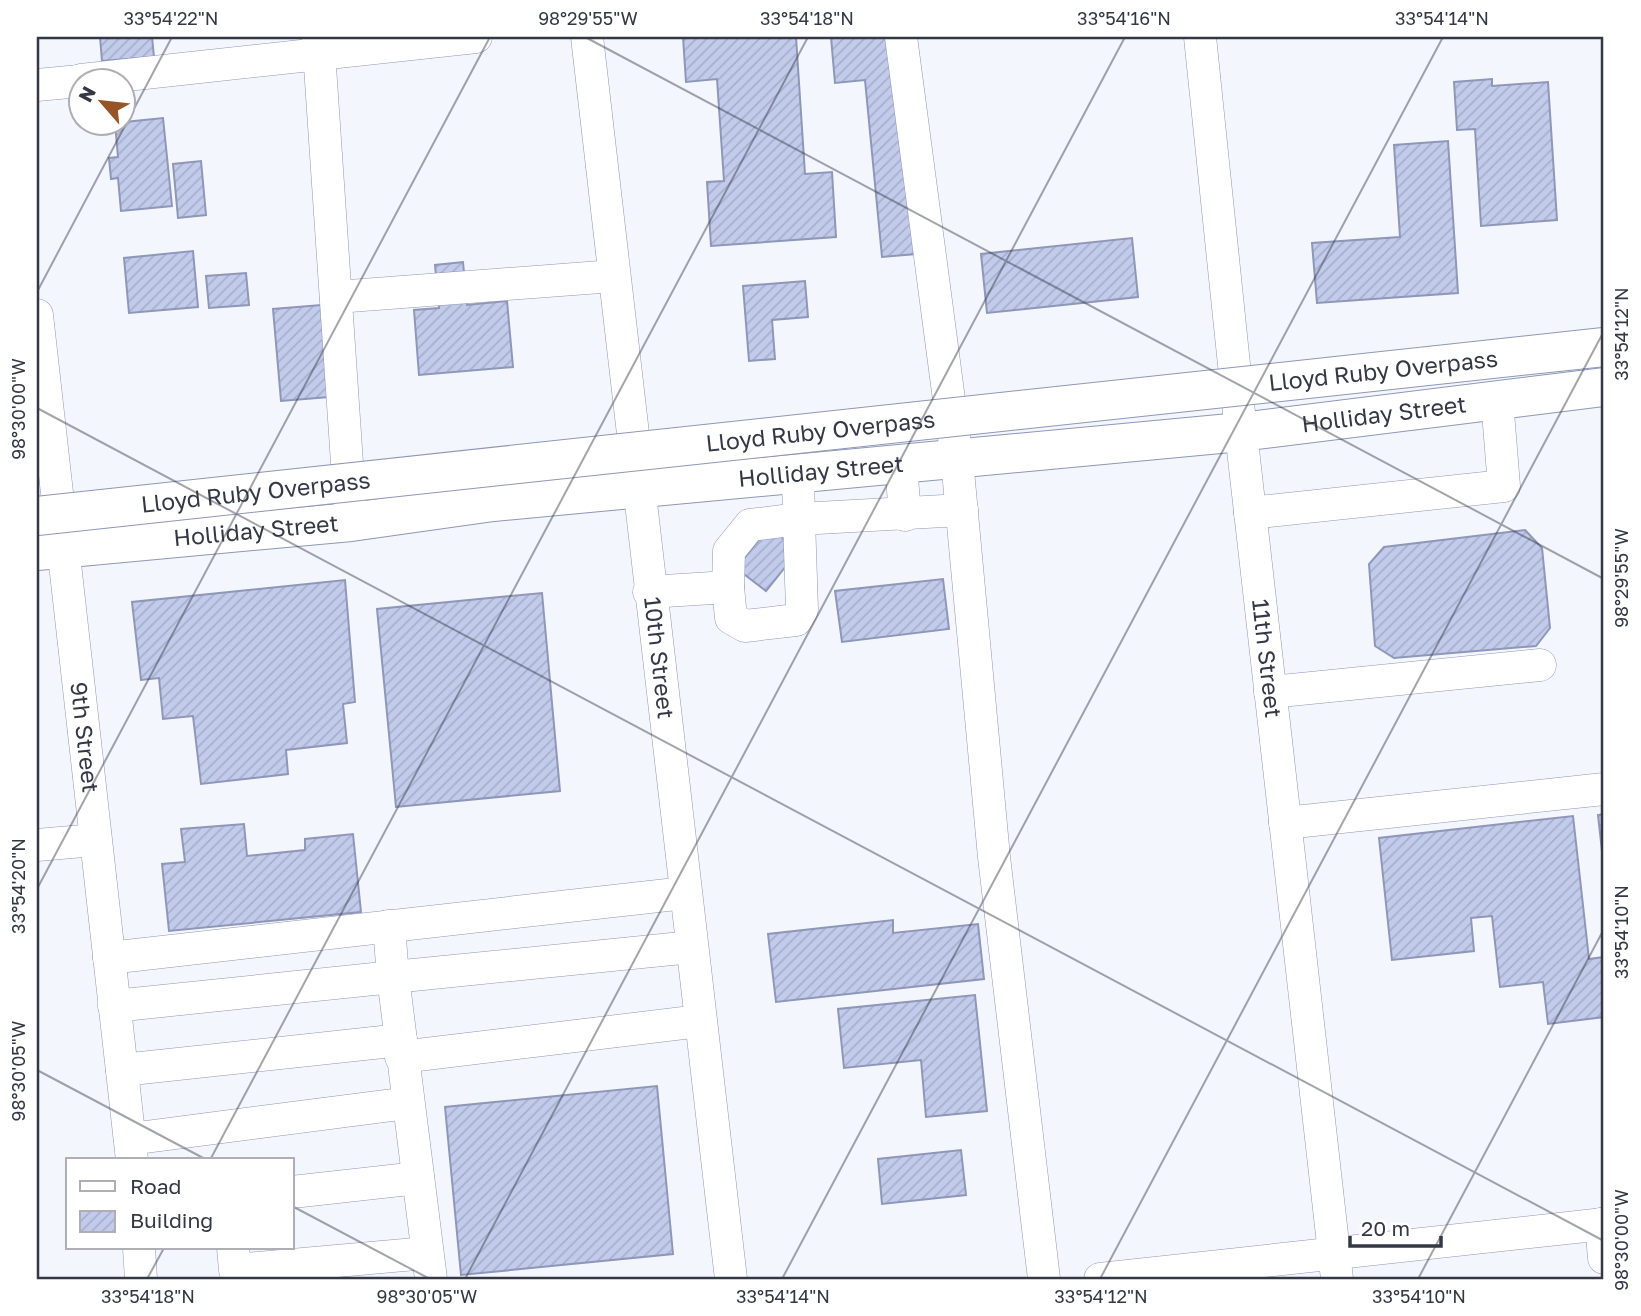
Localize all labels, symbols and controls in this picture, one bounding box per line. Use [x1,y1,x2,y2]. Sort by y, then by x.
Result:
text: 33°54'22"N [123,7,219,29]
text: 98°29'55"W [538,7,638,29]
text: 33°54'18"N [760,7,854,29]
text: 33°54'16"N [1077,7,1171,29]
text: 33°54'14"N [1395,7,1489,29]
north arrow [66,66,136,136]
text: N [73,82,100,106]
text: 33°54'12"N [1610,287,1632,381]
street label: Lloyd Ruby Overpass [1267,344,1499,396]
text: 98°30'00"W [7,358,29,460]
street label: Holliday Street [1300,389,1468,437]
street label: Lloyd Ruby Overpass [704,404,936,457]
street label: Holliday Street [737,449,905,492]
street label: Lloyd Ruby Overpass [140,465,372,518]
street label: Holliday Street [172,508,340,551]
text: 98°29'55"W [1610,528,1632,628]
street label: 10th Street [639,595,681,720]
street label: 11th Street [1247,597,1288,719]
street label: 9th Street [65,680,106,794]
text: 33°54'20"N [7,838,29,934]
text: 33°54'10"N [1610,885,1632,979]
text: 98°30'05"W [7,1021,29,1121]
legend [66,1158,294,1250]
text: Road [130,1173,181,1199]
text: 98°30'00"W [1610,1189,1632,1291]
scale bar [1350,1204,1442,1248]
text: Building [130,1207,213,1233]
text: 20 m [1361,1215,1410,1241]
text: 33°54'18"N [101,1285,195,1307]
text: 98°30'05"W [377,1285,477,1307]
text: 33°54'14"N [736,1285,830,1307]
text: 33°54'12"N [1054,1285,1148,1307]
text: 33°54'10"N [1372,1285,1466,1307]

